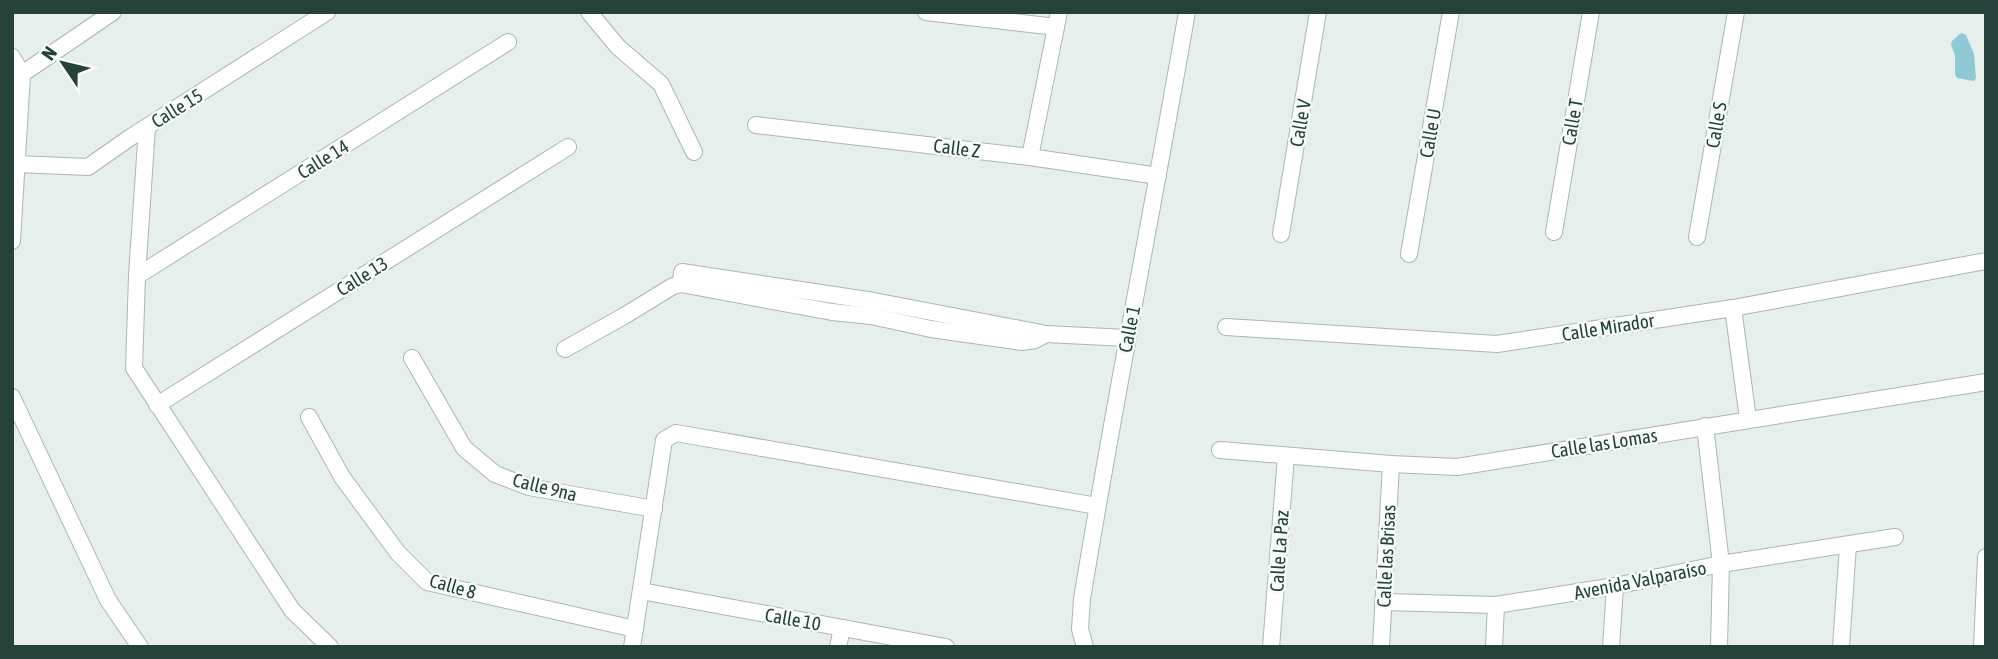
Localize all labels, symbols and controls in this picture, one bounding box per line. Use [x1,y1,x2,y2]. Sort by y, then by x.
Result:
north arrow [28,28,98,98]
text: N [37,42,61,64]
street label: Calle 15 [147,84,207,132]
street label: Calle T [1557,96,1587,147]
street label: Calle V [1285,97,1315,148]
street label: Calle S [1701,100,1731,150]
street label: Calle U [1415,107,1445,159]
street label: Calle Z [932,134,982,162]
street label: Calle 14 [293,135,353,183]
street label: Calle 13 [332,252,392,300]
street label: Calle 1 [1114,304,1144,354]
street label: Calle Mirador [1560,309,1656,345]
street label: Calle las Lomas [1549,424,1659,462]
street label: Calle 9na [511,468,579,506]
street label: Calle las Brisas [1372,504,1400,608]
street label: Calle La Paz [1265,509,1293,593]
street label: Avenida Valparaíso [1572,556,1708,604]
street label: Calle 8 [427,569,479,603]
street label: Calle 10 [763,603,823,635]

